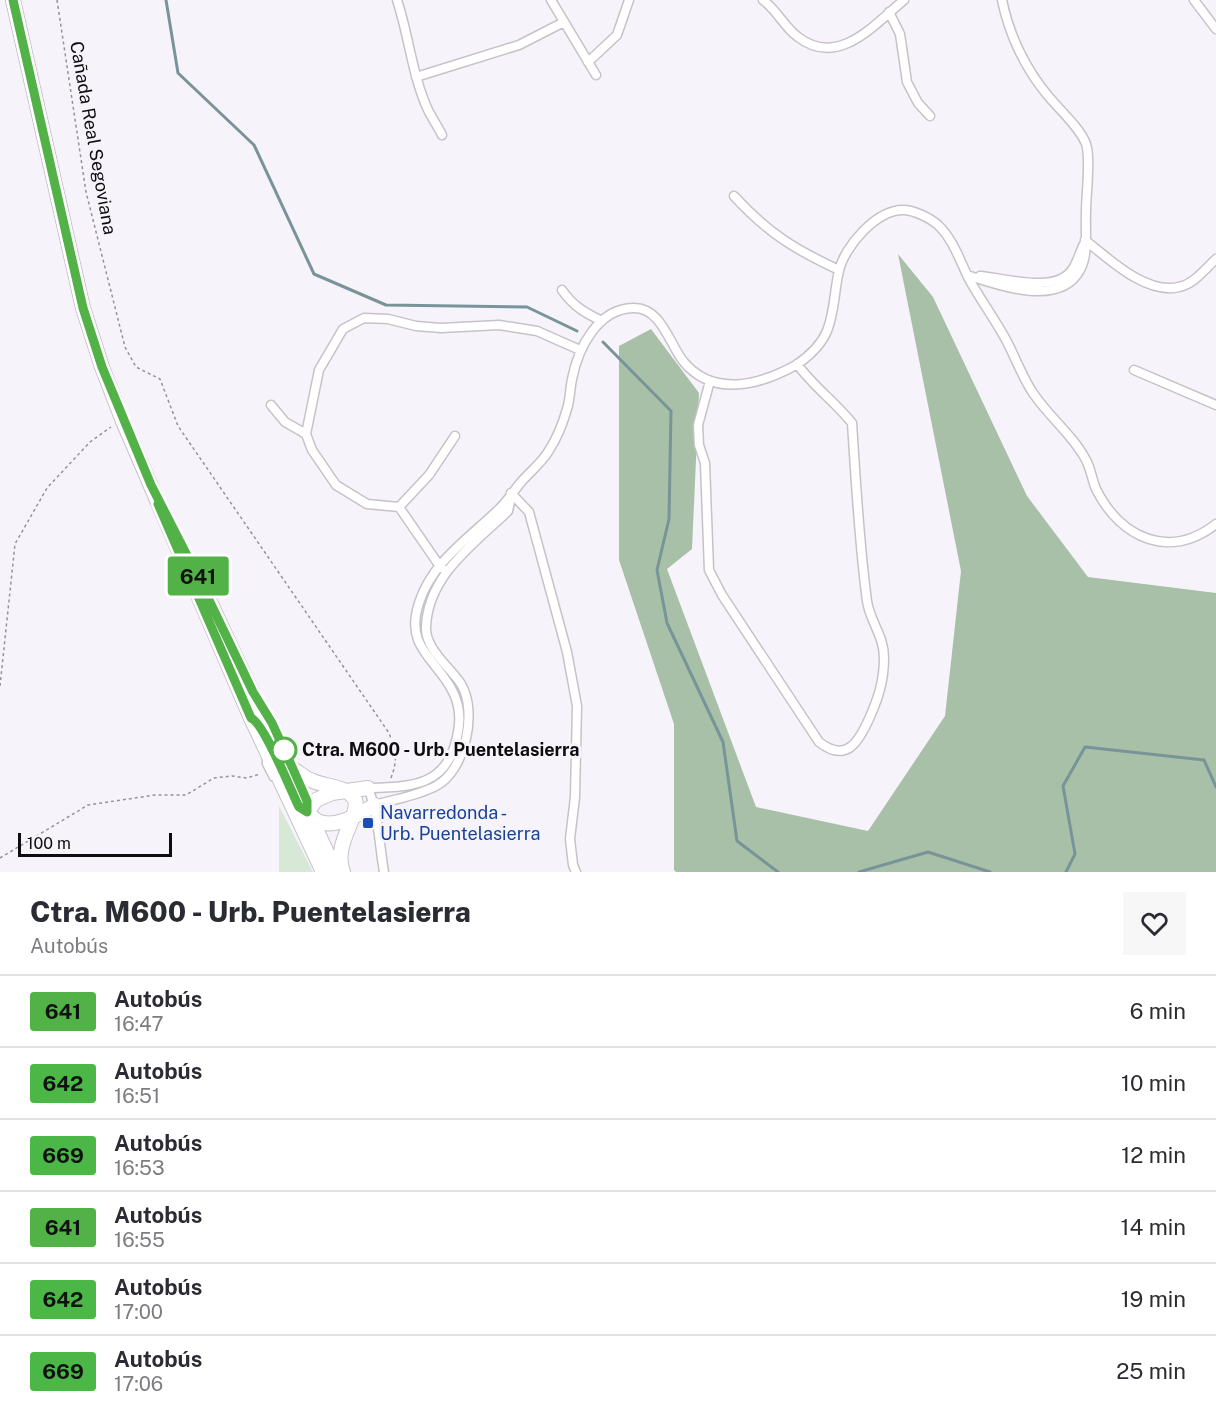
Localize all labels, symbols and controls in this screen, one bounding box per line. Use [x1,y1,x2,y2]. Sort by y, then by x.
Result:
street label: Cañada Real Segoviana [66,39,121,236]
line badge: 641 [164,556,232,596]
text: 641 [180,564,216,589]
marker: Ctra. M600 - Urb. Puentelasierra [271,737,297,763]
place label: Ctra. M600 - Urb. Puentelasierra [302,739,579,760]
place label: Navarredonda - Urb. Puentelasierra [380,802,540,844]
marker: Navarredonda - Urb. Puentelasierra [361,816,375,830]
scale bar [18,830,172,858]
text: 100 m [27,834,71,853]
button: heart [1123,892,1186,955]
text: Ctra. M600 - Urb. Puentelasierra [30,895,471,928]
text: Autobús [30,934,108,958]
text: Autobús [114,986,202,1012]
text: 6 min [1130,998,1186,1024]
text: 641 [45,999,81,1024]
text: 16:47 [114,1012,164,1036]
text: Autobús [114,1058,202,1084]
text: 10 min [1121,1070,1186,1096]
text: 642 [43,1071,83,1096]
text: 16:51 [114,1084,160,1108]
text: Autobús [114,1130,202,1156]
text: 12 min [1121,1142,1186,1168]
text: 669 [42,1143,84,1168]
text: 16:53 [114,1156,165,1180]
text: Autobús [114,1202,202,1228]
text: 14 min [1121,1214,1186,1240]
text: 641 [45,1215,81,1240]
text: 16:55 [114,1228,165,1252]
text: Autobús [114,1274,202,1300]
text: 19 min [1121,1286,1186,1312]
text: 642 [43,1287,83,1312]
text: 17:00 [114,1300,163,1324]
text: Autobús [114,1346,202,1372]
text: 25 min [1116,1358,1186,1384]
text: 669 [42,1359,84,1384]
text: 17:06 [114,1372,163,1396]

